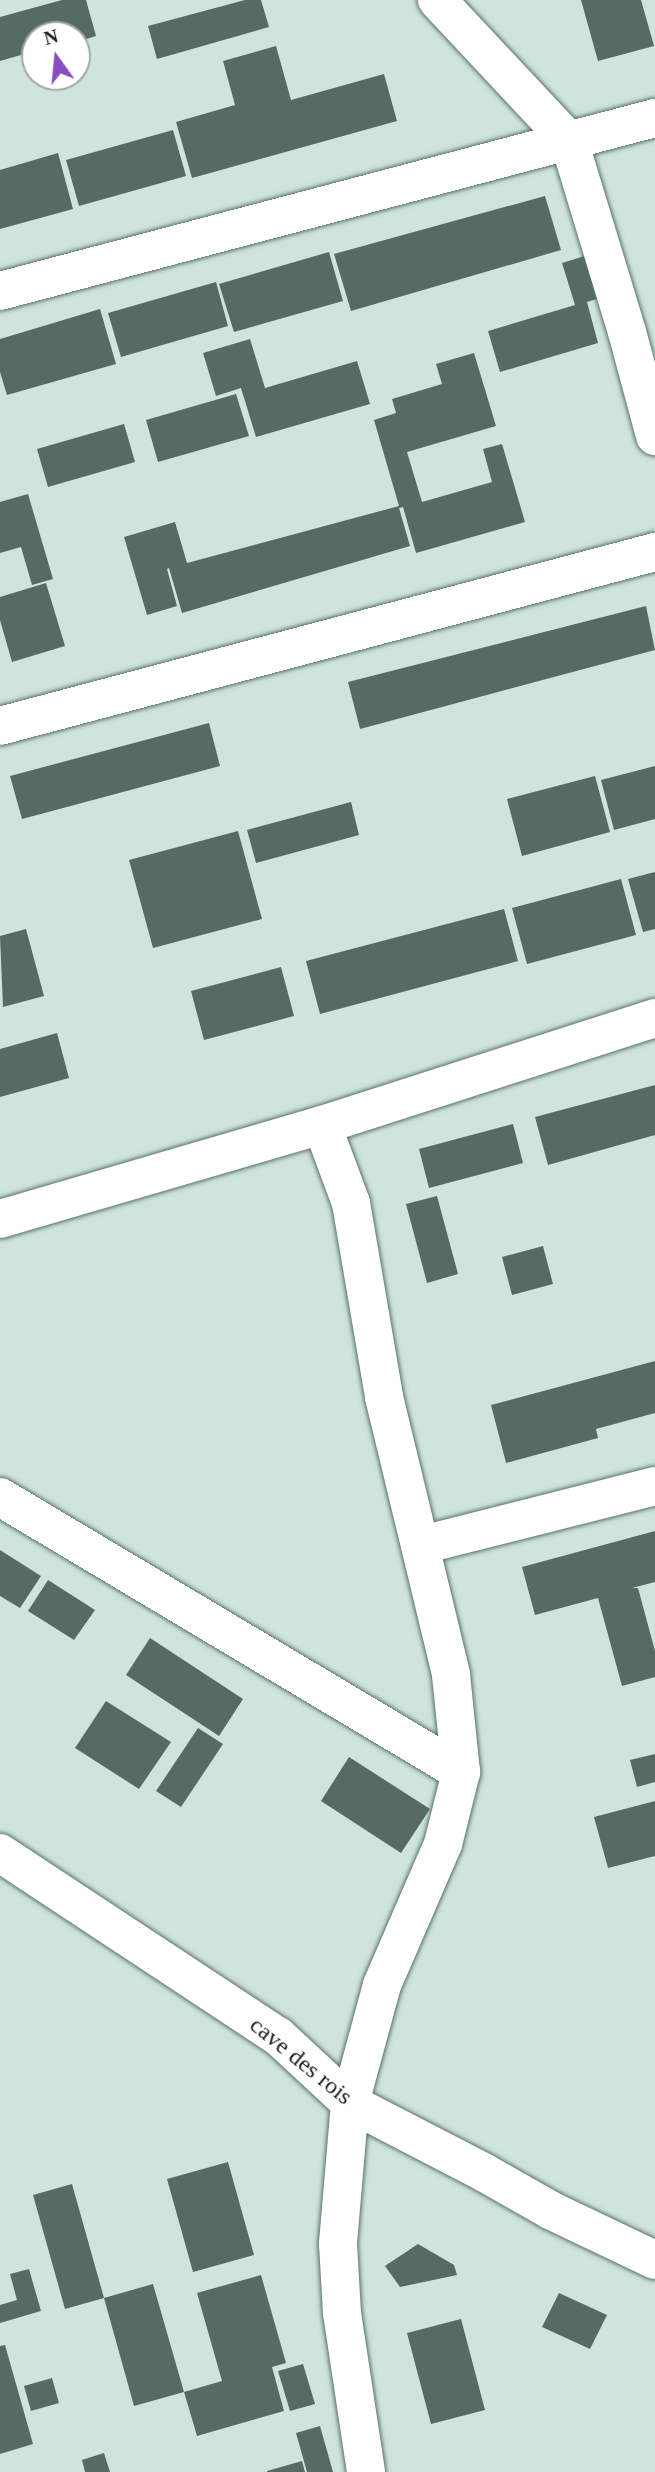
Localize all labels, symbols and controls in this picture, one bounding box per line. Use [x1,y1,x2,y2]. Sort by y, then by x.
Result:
north arrow [21,21,91,91]
text: N [42,25,60,49]
street label: cave des rois [244,2011,358,2111]

